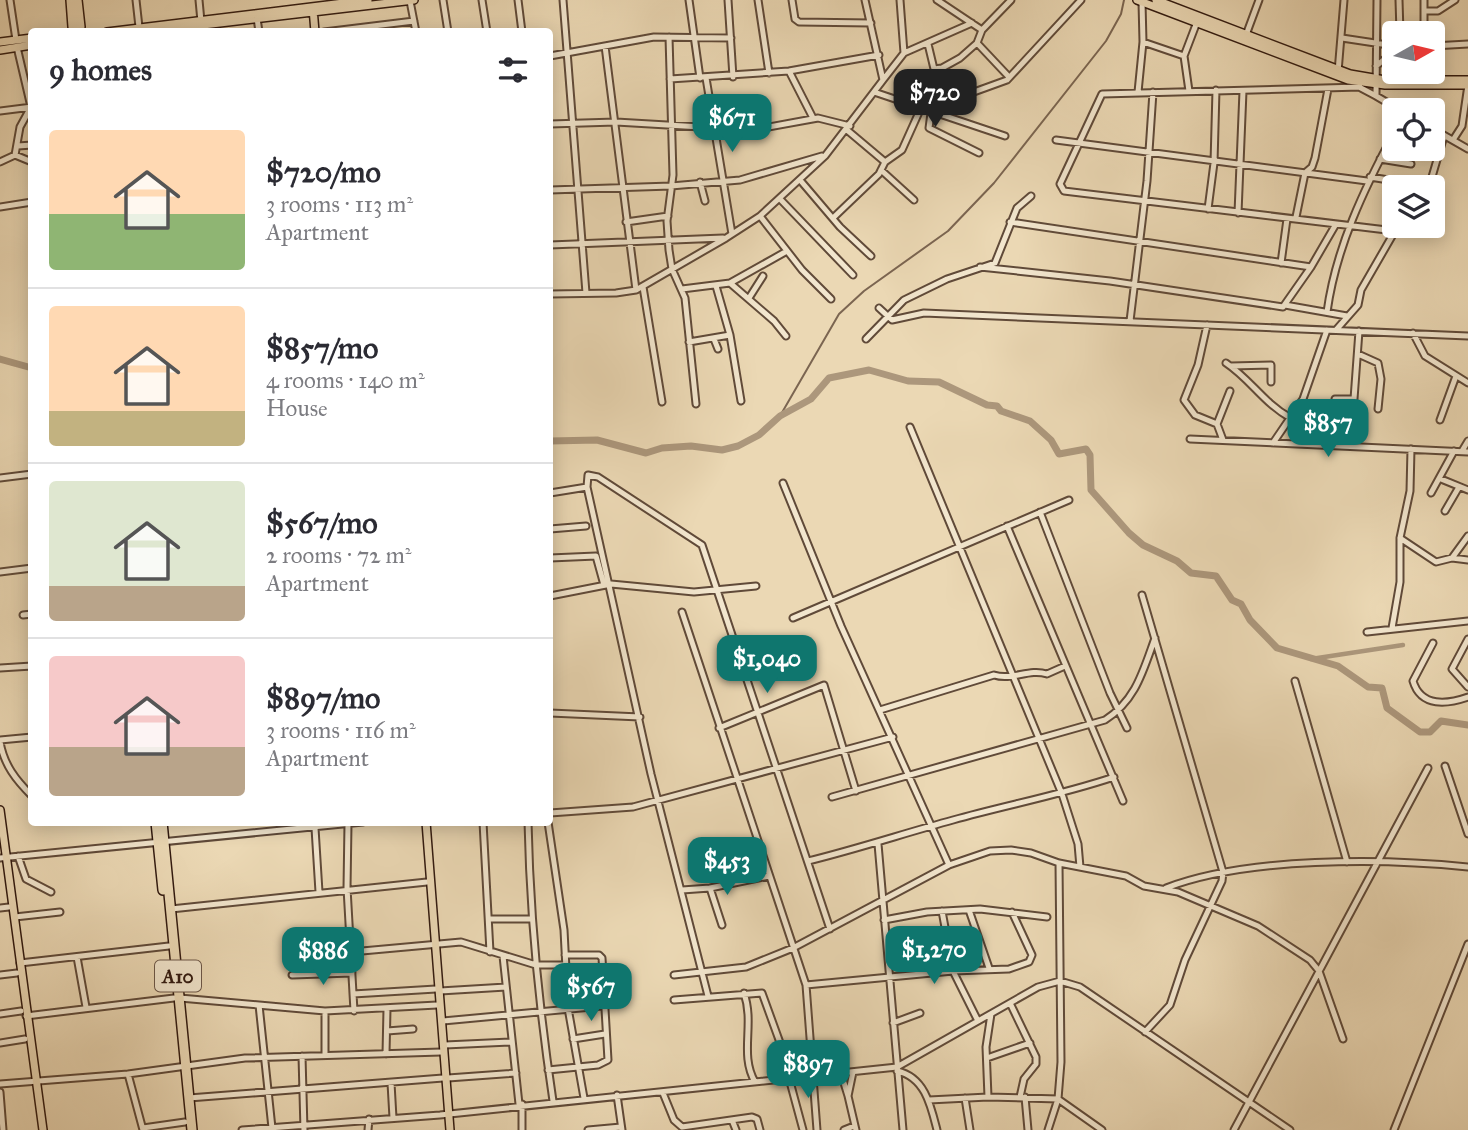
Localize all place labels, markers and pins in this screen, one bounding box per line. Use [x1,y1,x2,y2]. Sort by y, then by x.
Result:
pin: $720 [894,69,976,129]
pin: $671 [691,94,773,154]
pin: $857 [1287,400,1369,459]
pin: $1,040 [710,636,824,695]
pin: $453 [686,838,768,897]
pin: $1,270 [877,926,991,986]
pin: $886 [282,928,364,987]
pin: $567 [550,964,632,1023]
pin: $897 [767,1040,849,1100]

